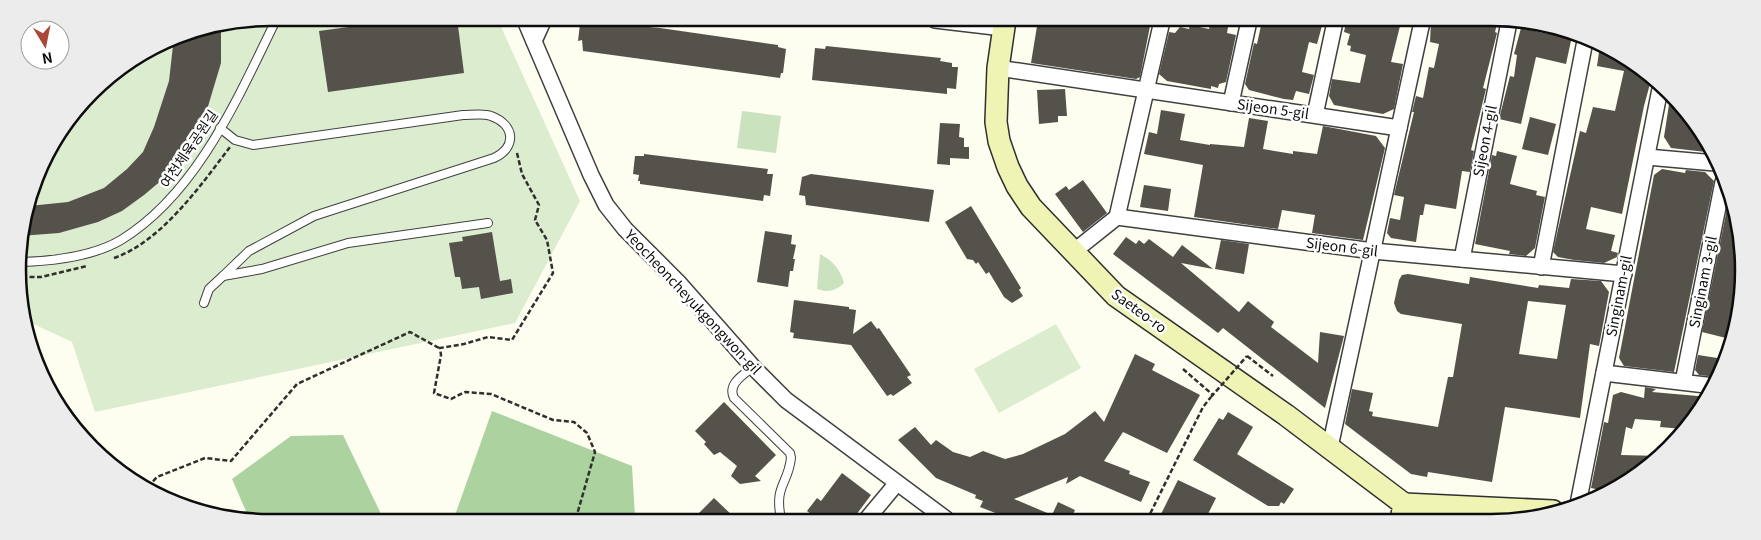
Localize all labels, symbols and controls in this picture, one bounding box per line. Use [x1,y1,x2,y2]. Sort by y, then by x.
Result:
north arrow [20,20,70,70]
text: N [41,48,54,70]
street label: Sijeon 5-gil [1236,93,1310,123]
street label: Sijeon 4-gil [1467,103,1501,178]
street label: 여천체육공원길 [155,105,222,191]
street label: Yeocheoncheyukgongwon-gil [620,224,766,378]
street label: Sijeon 6-gil [1305,232,1379,260]
street label: Singinam 3-gil [1683,234,1721,330]
street label: Singinam-gil [1600,253,1636,338]
street label: Saeteo-ro [1108,283,1171,337]

